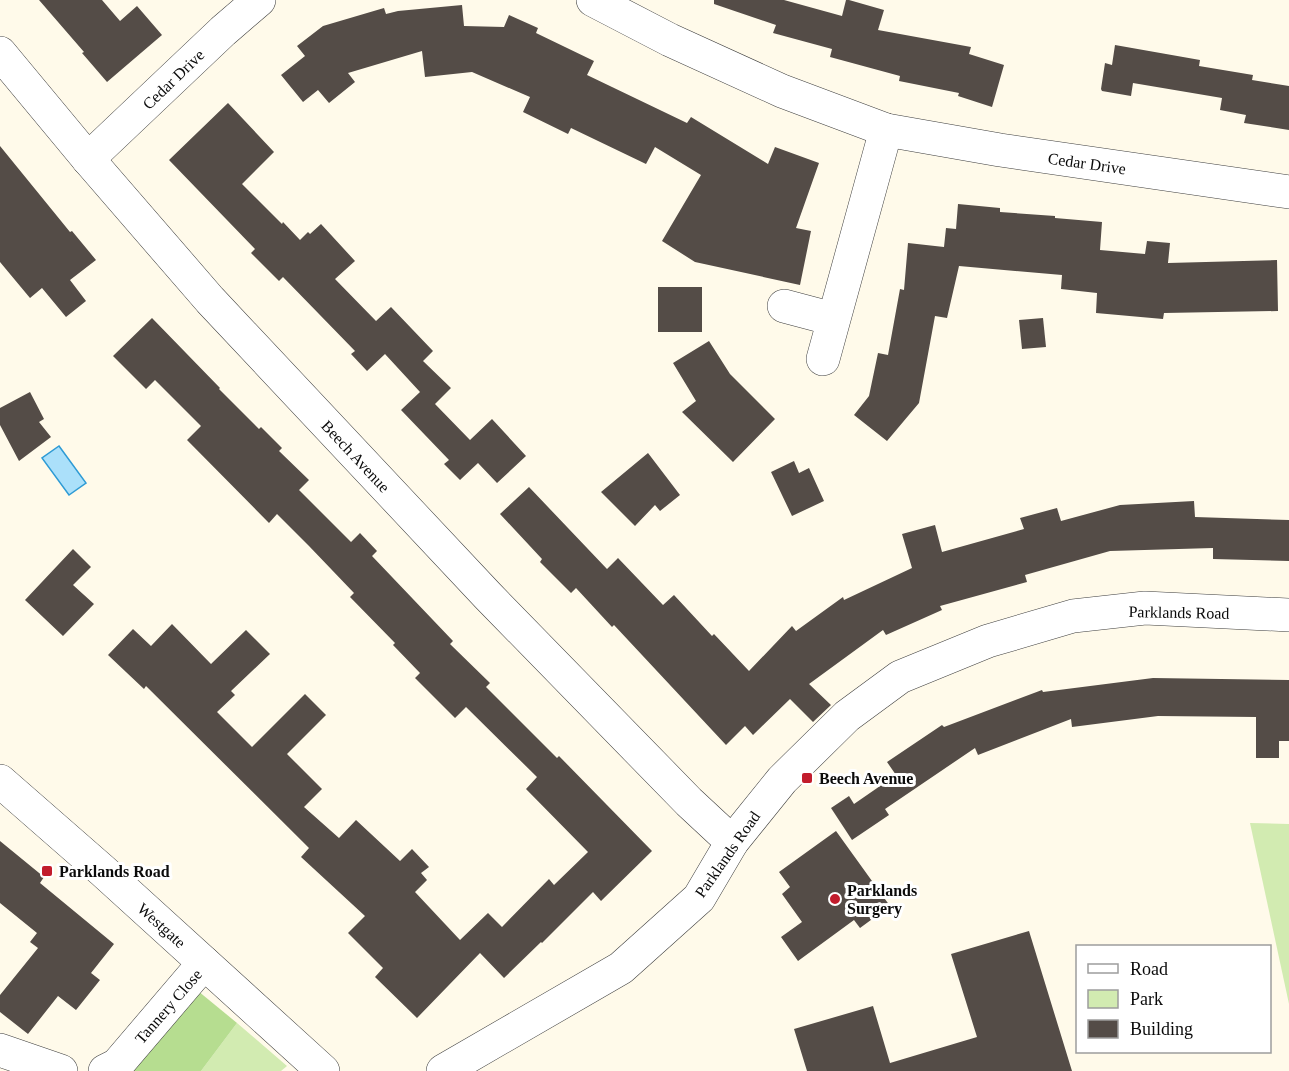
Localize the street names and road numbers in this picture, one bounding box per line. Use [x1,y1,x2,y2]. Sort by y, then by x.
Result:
street label: Cedar Drive [139,46,208,113]
street label: Cedar Drive [1047,150,1127,177]
street label: Beech Avenue [318,417,393,496]
street label: Parklands Road [1128,603,1230,622]
street label: Parklands Road [692,808,763,900]
street label: Westgate [134,900,189,952]
street label: Tannery Close [132,966,206,1048]

